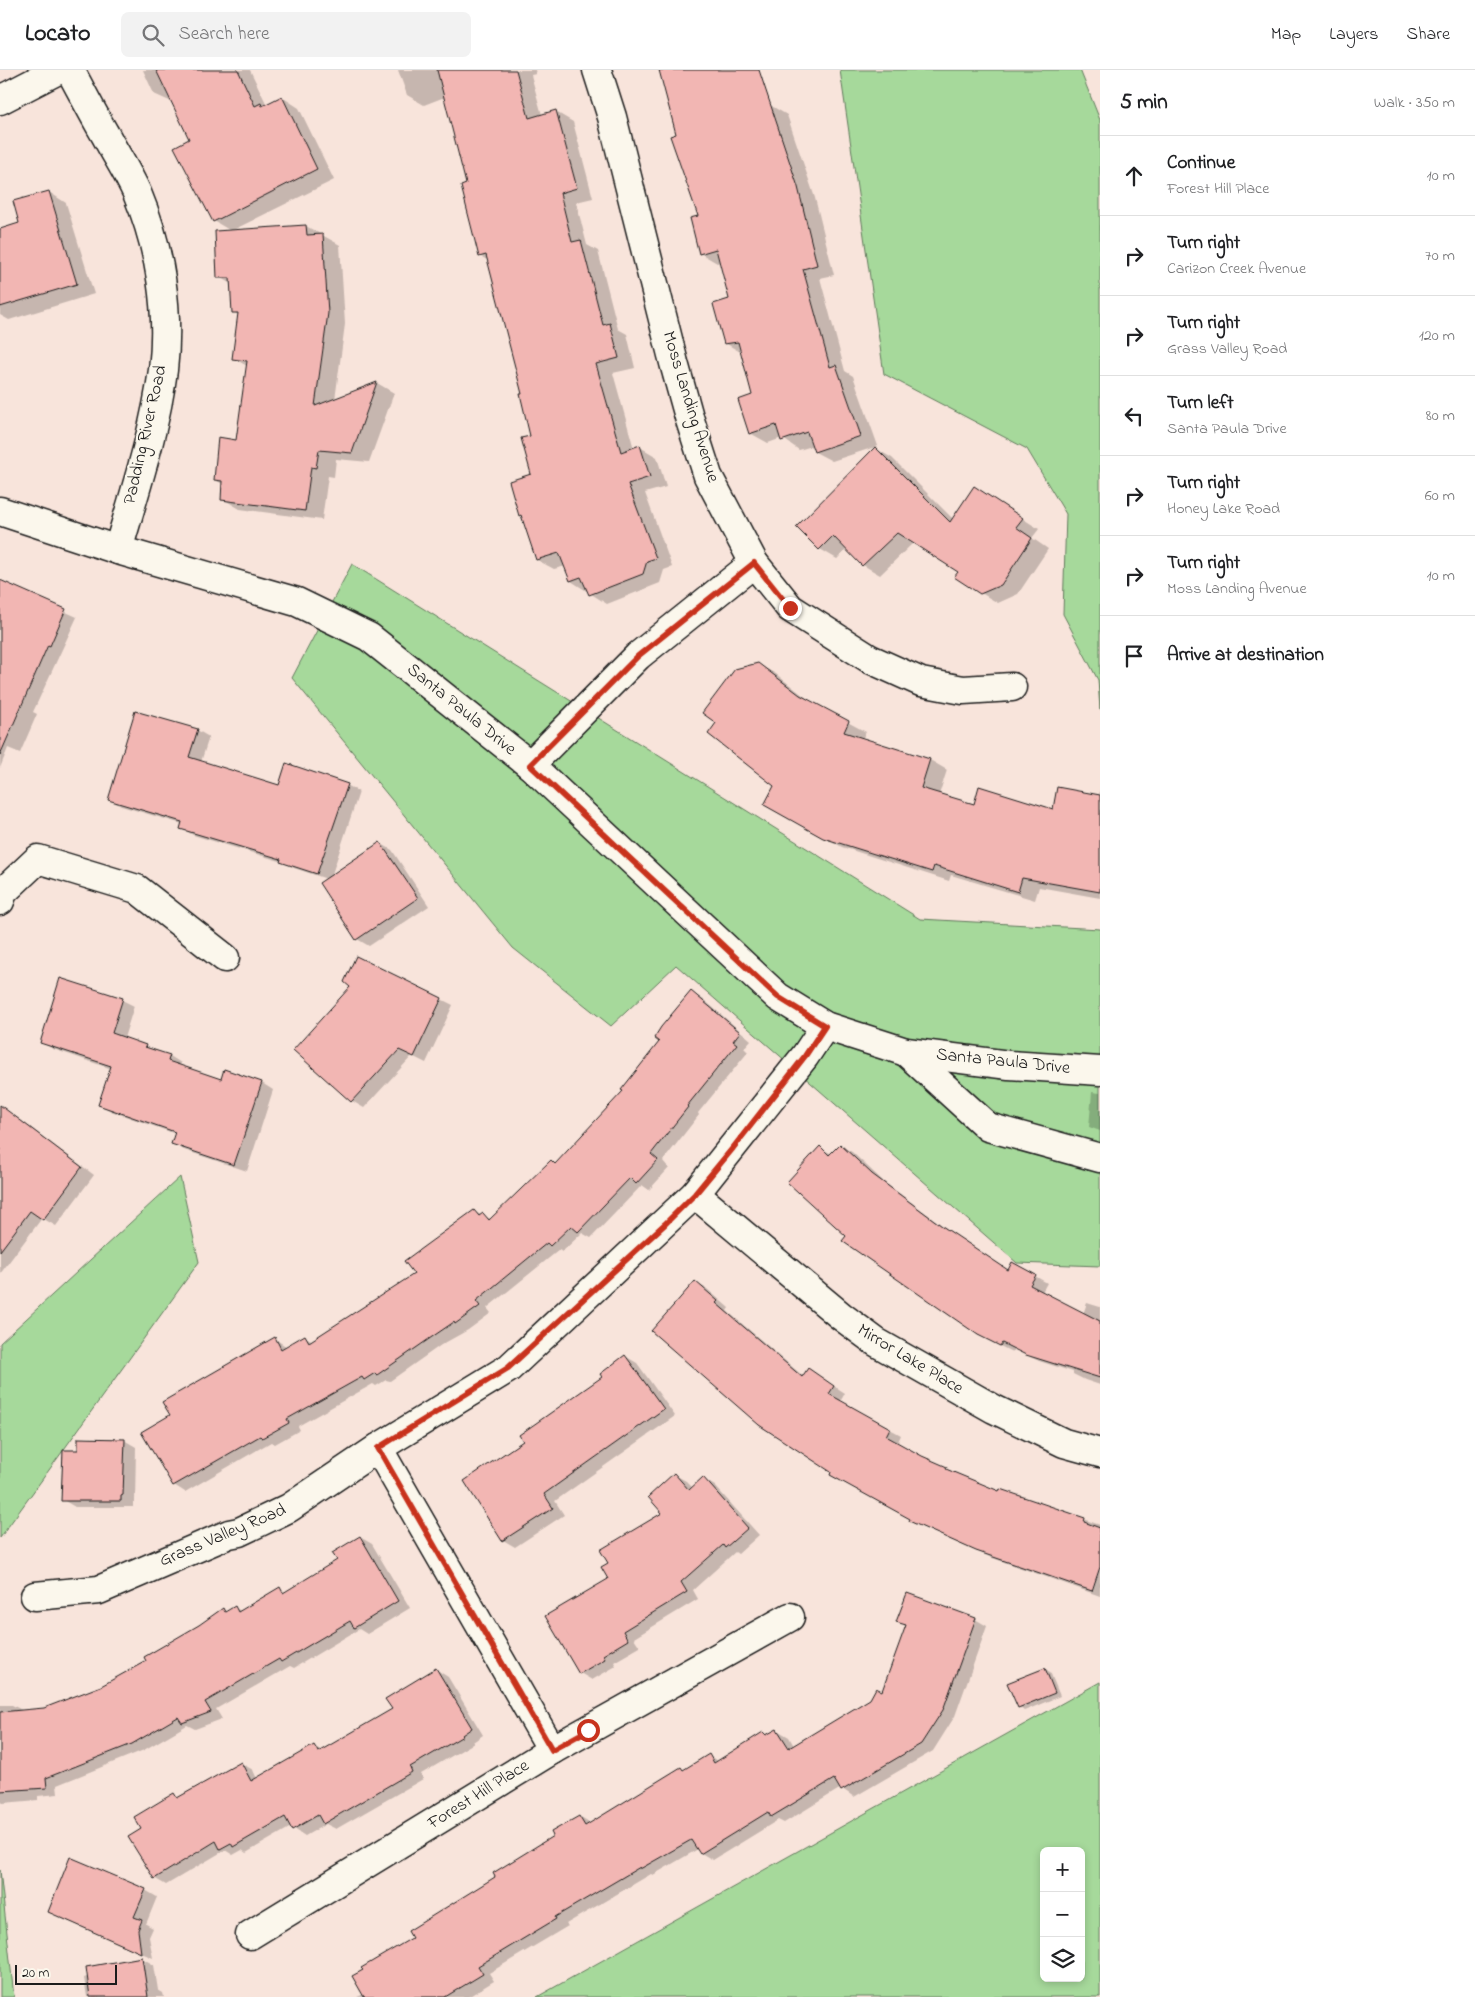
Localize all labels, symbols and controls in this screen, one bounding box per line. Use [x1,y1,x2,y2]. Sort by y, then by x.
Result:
search box [121,12,471,57]
text: Locato [25,17,91,52]
icon: search [139,21,167,49]
text: Search here [179,21,270,48]
text: Map [1271,22,1301,48]
text: Layers [1329,22,1379,48]
text: Share [1407,22,1450,48]
text: 5 min [1120,88,1168,118]
text: Walk · 350 m [1374,91,1455,115]
text: Continue [1167,150,1235,177]
icon: ahead [1120,162,1148,190]
text: 10 m [1427,164,1455,188]
text: Forest Hill Place [1167,177,1269,201]
text: Turn right [1167,230,1240,257]
icon: right [1120,242,1148,270]
text: 70 m [1425,244,1455,268]
text: Carizon Creek Avenue [1167,257,1306,281]
text: Turn right [1167,310,1240,337]
icon: right [1120,322,1148,350]
text: 120 m [1419,324,1455,348]
street label: Moss Landing Avenue [654,328,726,487]
text: Grass Valley Road [1167,337,1287,361]
street label: Padding River Road [117,363,176,507]
text: Turn left [1167,390,1234,417]
icon: left [1120,402,1148,430]
text: 80 m [1426,404,1455,428]
text: Santa Paula Drive [1167,417,1287,441]
text: Turn right [1167,470,1240,497]
icon: right [1120,482,1148,510]
text: 60 m [1425,484,1455,508]
text: Honey Lake Road [1167,497,1280,521]
text: Turn right [1167,550,1240,577]
icon: right [1120,562,1148,590]
text: 10 m [1427,564,1455,588]
text: Moss Landing Avenue [1167,577,1307,601]
route end [779,597,802,620]
icon: arrive [1120,642,1148,670]
text: Arrive at destination [1167,642,1324,669]
street label: Santa Paula Drive [401,658,522,763]
street label: Santa Paula Drive [935,1042,1072,1082]
street label: Mirror Lake Place [852,1318,969,1402]
street label: Grass Valley Road [156,1498,290,1574]
route start [577,1719,600,1742]
street label: Forest Hill Place [422,1753,536,1837]
map controls [1040,1847,1085,1982]
button: + [1040,1847,1085,1892]
button: − [1040,1892,1085,1937]
button: layers [1040,1937,1085,1982]
scale bar [15,1962,118,1985]
text: 20 m [22,1963,49,1984]

